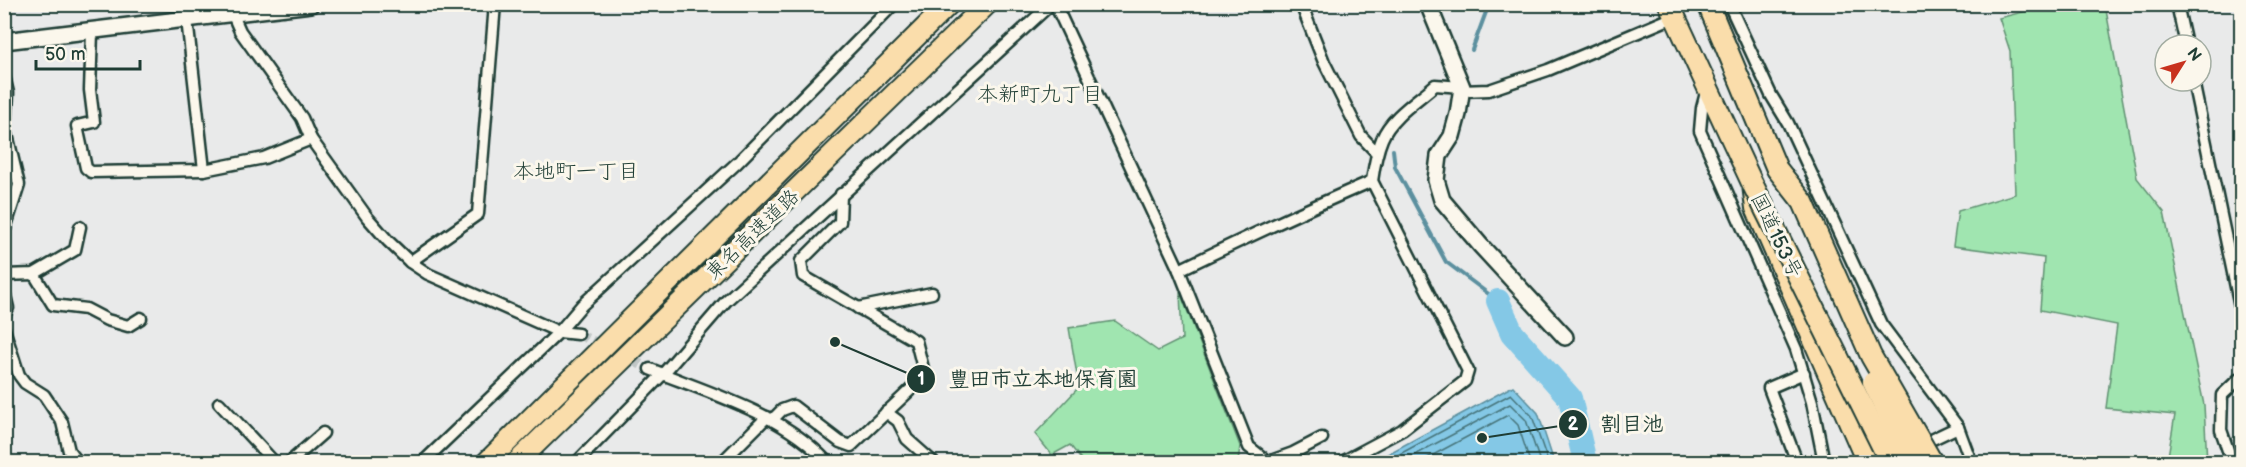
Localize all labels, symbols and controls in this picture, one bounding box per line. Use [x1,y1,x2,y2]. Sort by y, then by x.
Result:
scale bar [36,33,140,71]
north arrow [2153,33,2213,93]
text: 50 m [45,44,86,65]
text: N [2183,44,2205,65]
district label: 本新町九丁目 [977,82,1103,107]
district label: 本地町一丁目 [513,159,639,184]
street label: 東名高速道路 [701,184,804,285]
street label: 国道153号 [1745,189,1807,282]
callout: 豊田市立本地保育園 [906,360,1149,399]
text: 豊田市立本地保育園 [949,367,1138,392]
text: 1 [917,369,925,390]
callout: 割目池 [1558,404,1675,443]
text: 割目池 [1601,412,1664,437]
text: 2 [1568,414,1579,435]

